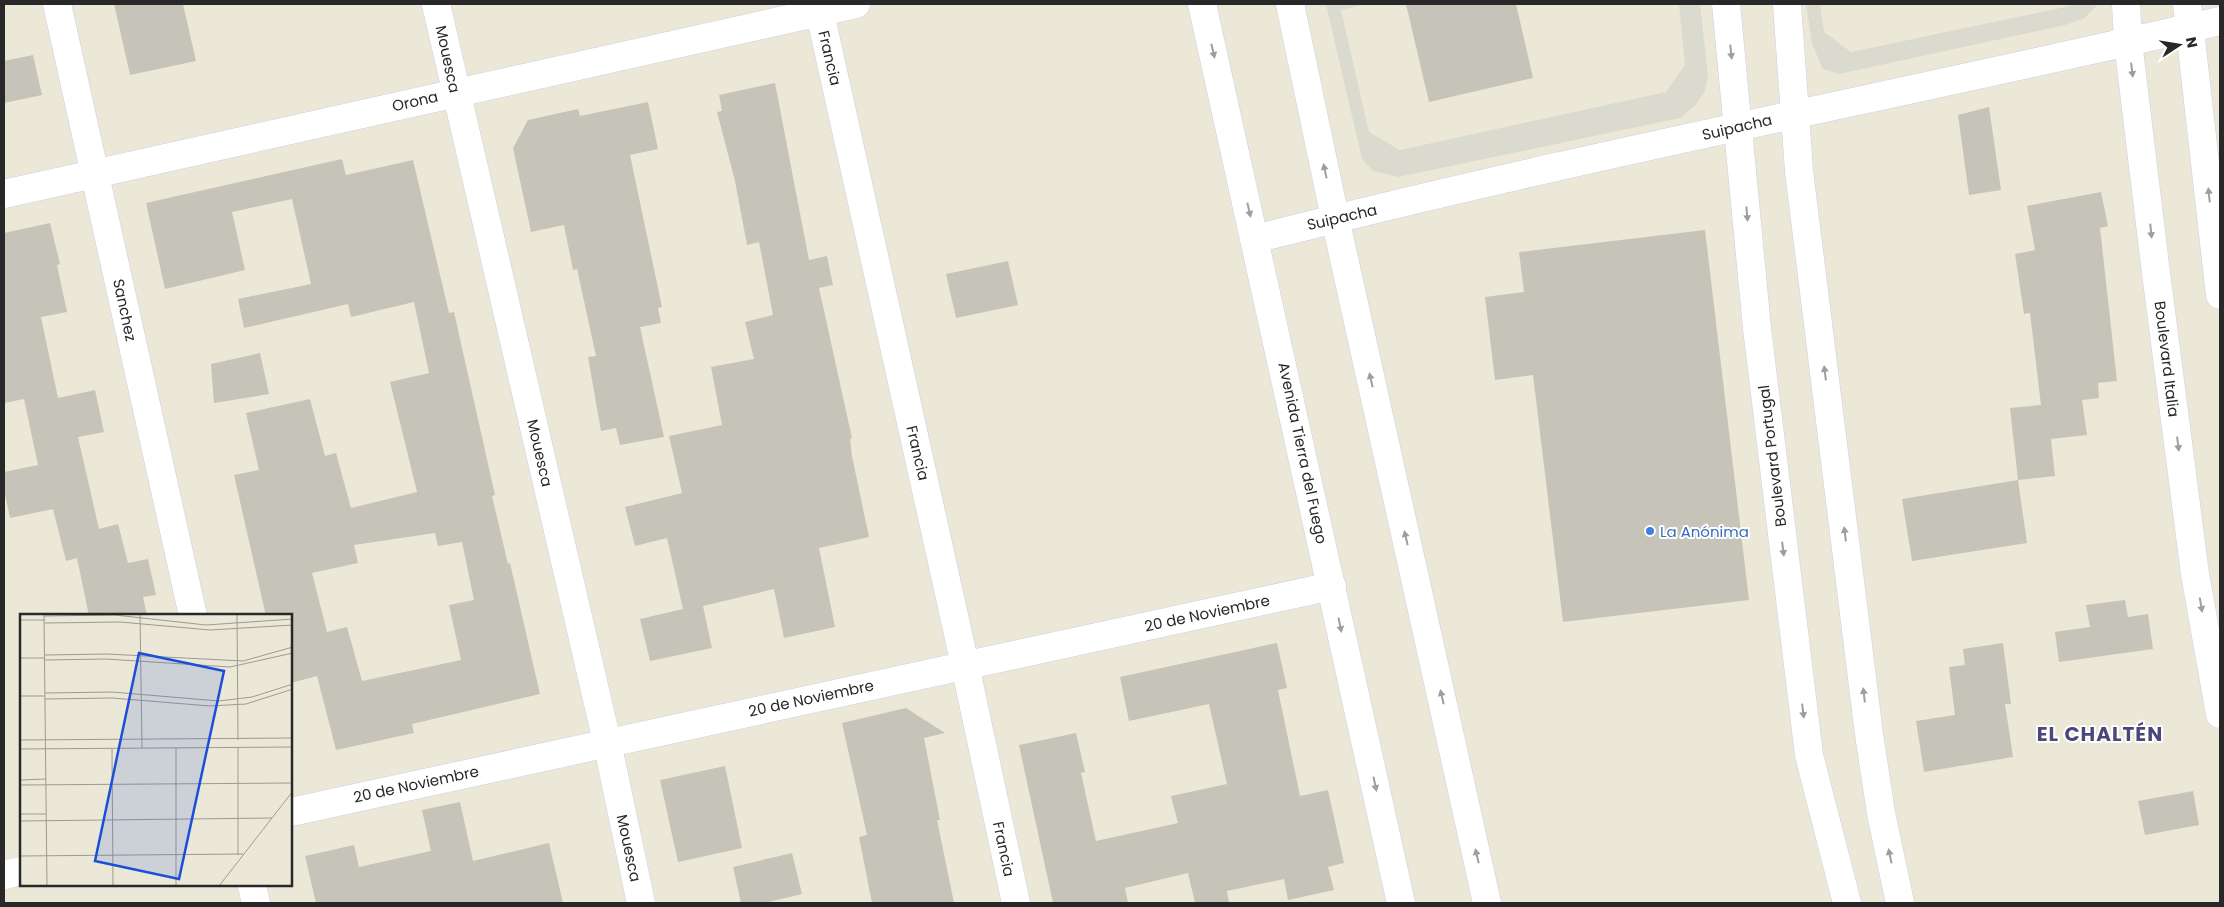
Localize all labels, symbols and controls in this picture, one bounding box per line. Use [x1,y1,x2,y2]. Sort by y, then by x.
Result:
north arrow [2154,20,2204,70]
street label: Mouesca [431,23,465,95]
street label: Francia [813,28,847,88]
text: N [2181,35,2203,50]
one-way arrow [1209,44,1217,59]
one-way arrow [1727,44,1735,60]
one-way arrow [2128,62,2136,78]
street label: Orona [390,86,440,116]
street label: Suipacha [1700,109,1774,145]
one-way arrow [1321,163,1329,178]
one-way arrow [2205,186,2213,202]
street label: Suipacha [1305,199,1379,235]
one-way arrow [1245,202,1253,217]
one-way arrow [1743,206,1751,222]
one-way arrow [2147,223,2155,239]
street label: Sanchez [108,277,142,343]
street label: Boulevard Italia [2149,300,2185,418]
street label: Avenida Tierra del Fuego [1273,360,1333,546]
one-way arrow [1820,364,1828,380]
one-way arrow [1367,372,1375,387]
street label: Boulevard Portugal [1753,384,1791,528]
street label: Mouesca [522,417,558,489]
street label: Francia [901,423,935,483]
one-way arrow [2174,437,2182,453]
place label: La Anónima [1660,521,1749,542]
marker: La Anónima [1644,525,1656,537]
one-way arrow [1841,526,1849,542]
one-way arrow [1402,531,1410,546]
one-way arrow [1779,542,1787,558]
street label: 20 de Noviembre [1142,589,1272,637]
one-way arrow [2197,598,2205,614]
inset map [20,614,292,887]
one-way arrow [1336,617,1344,632]
street label: 20 de Noviembre [746,674,876,722]
one-way arrow [1860,687,1868,703]
one-way arrow [1437,689,1445,705]
one-way arrow [1799,703,1807,719]
district label: EL CHALTÉN [2037,720,2163,748]
street label: 20 de Noviembre [351,760,481,808]
one-way arrow [1371,776,1379,791]
street label: Mouesca [612,812,646,884]
street label: Francia [988,820,1020,878]
one-way arrow [1473,848,1481,863]
one-way arrow [1886,848,1894,863]

